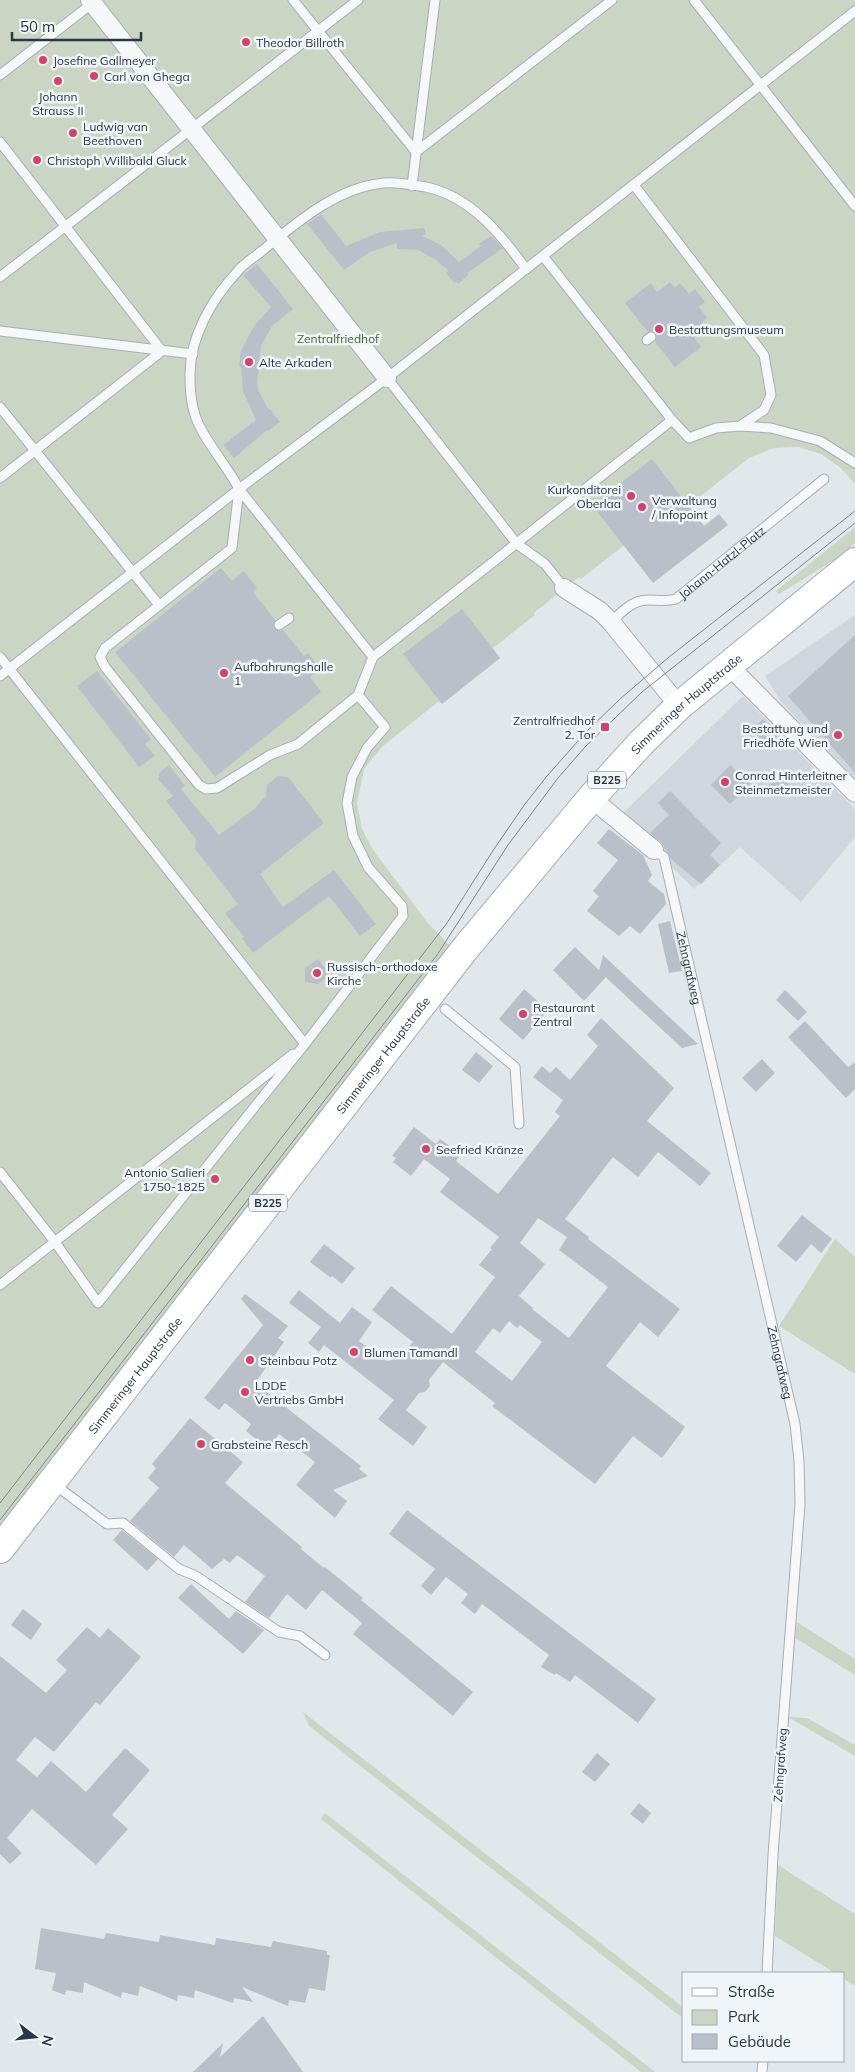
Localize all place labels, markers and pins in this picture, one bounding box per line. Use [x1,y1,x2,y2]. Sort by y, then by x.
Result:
place label: Theodor Billroth [256,35,344,50]
marker: Theodor Billroth [240,36,252,48]
place label: Josefine Gallmeyer [53,53,156,68]
marker: Josefine Gallmeyer [37,54,49,66]
place label: Carl von Ghega [104,69,190,84]
marker: Carl von Ghega [88,70,100,82]
marker: Johann Strauss II [52,75,64,87]
place label: Johann Strauss II [32,89,84,118]
place label: Ludwig van Beethoven [83,119,148,148]
marker: Ludwig van Beethoven [67,127,79,139]
place label: Christoph Willibald Gluck [47,153,188,168]
marker: Christoph Willibald Gluck [31,154,43,166]
place label: Bestattungsmuseum [669,322,784,337]
marker: Bestattungsmuseum [653,323,665,335]
place label: Alte Arkaden [259,355,332,370]
marker: Alte Arkaden [243,356,255,368]
place label: Kurkonditorei Oberlaa [548,482,621,511]
marker: Kurkonditorei Oberlaa [625,490,637,502]
place label: Verwaltung / Infopoint [651,493,717,522]
marker: Verwaltung / Infopoint [636,501,648,513]
place label: Aufbahrungshalle 1 [234,659,333,688]
marker: Aufbahrungshalle 1 [218,667,230,679]
place label: Zentralfriedhof 2. Tor [513,713,596,742]
marker: Zentralfriedhof 2. Tor [599,721,611,733]
place label: Bestattung und Friedhöfe Wien [742,721,828,750]
marker: Bestattung und Friedhöfe Wien [832,729,844,741]
place label: Conrad Hinterleitner Steinmetzmeister [735,768,848,797]
marker: Conrad Hinterleitner Steinmetzmeister [719,776,731,788]
place label: Russisch-orthodoxe Kirche [327,959,438,988]
marker: Russisch-orthodoxe Kirche [311,967,323,979]
place label: Restaurant Zentral [533,1000,595,1029]
marker: Restaurant Zentral [517,1008,529,1020]
place label: Seefried Kränze [436,1142,524,1157]
marker: Seefried Kränze [420,1143,432,1155]
place label: Antonio Salieri 1750-1825 [124,1165,205,1194]
marker: Antonio Salieri 1750-1825 [209,1173,221,1185]
place label: Blumen Tamandl [364,1345,458,1360]
marker: Blumen Tamandl [348,1346,360,1358]
place label: Steinbau Potz [260,1353,337,1368]
marker: Steinbau Potz [244,1354,256,1366]
place label: LDDE Vertriebs GmbH [255,1378,344,1407]
marker: LDDE Vertriebs GmbH [239,1386,251,1398]
place label: Grabsteine Resch [211,1437,308,1452]
marker: Grabsteine Resch [195,1438,207,1450]

